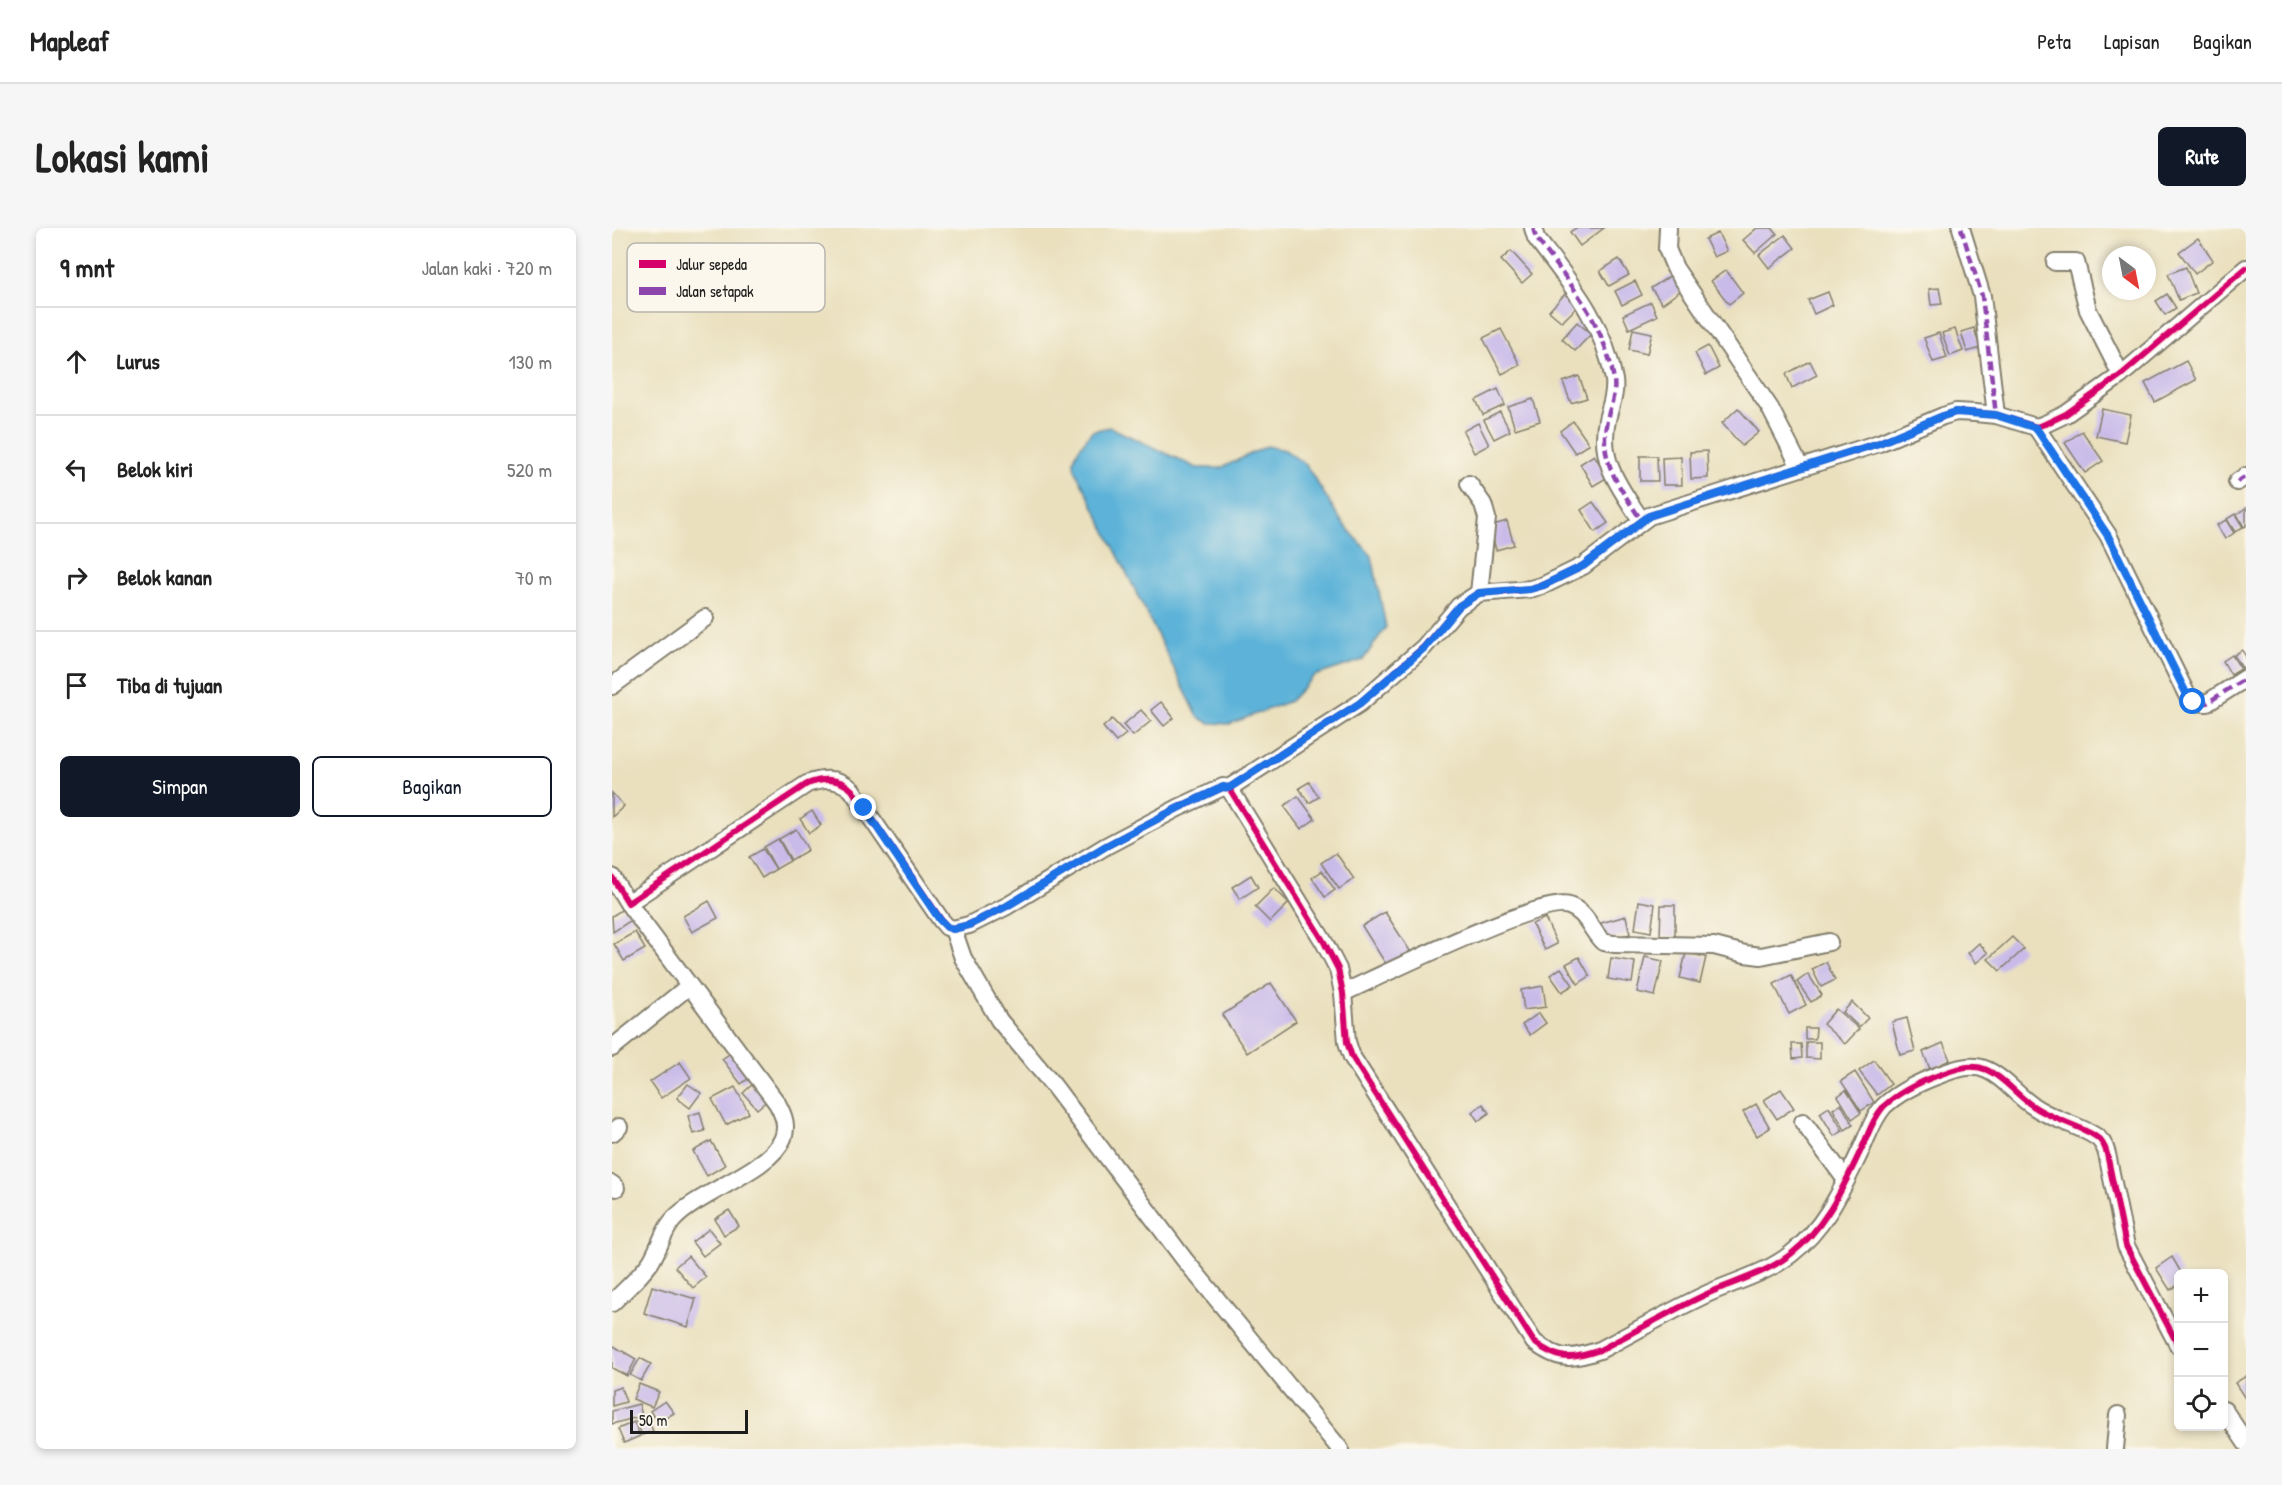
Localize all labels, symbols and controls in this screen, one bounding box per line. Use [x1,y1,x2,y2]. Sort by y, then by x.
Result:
text: Mapleaf [30,22,109,60]
text: Peta [2037,27,2071,56]
text: Lapisan [2104,27,2160,56]
text: Bagikan [2193,27,2252,56]
button: Rute [2158,127,2246,186]
text: Lokasi kami [36,128,210,185]
legend [627,243,825,312]
north arrow [2102,246,2156,300]
text: 9 mnt [60,250,114,285]
text: Jalur sepeda [676,253,747,275]
text: Jalan kaki · 720 m [421,254,552,281]
text: Jalan setapak [676,280,754,302]
icon: ahead [60,345,93,378]
text: Lurus [117,346,160,376]
text: 130 m [509,348,552,375]
icon: left [60,453,93,486]
text: Belok kiri [117,454,193,484]
text: 520 m [507,456,552,483]
icon: right [60,561,93,594]
text: Belok kanan [117,562,212,592]
text: 70 m [515,564,552,591]
icon: arrive [60,669,93,702]
text: Tiba di tujuan [117,670,222,700]
route start [2179,688,2205,714]
button: Simpan [60,756,300,817]
button: Bagikan [312,756,552,817]
route end [850,794,876,820]
map controls [2174,1269,2228,1431]
button: + [2174,1269,2228,1323]
button: − [2174,1323,2228,1377]
button: locate [2174,1377,2228,1431]
scale bar [630,1407,748,1434]
text: 50 m [639,1409,668,1431]

